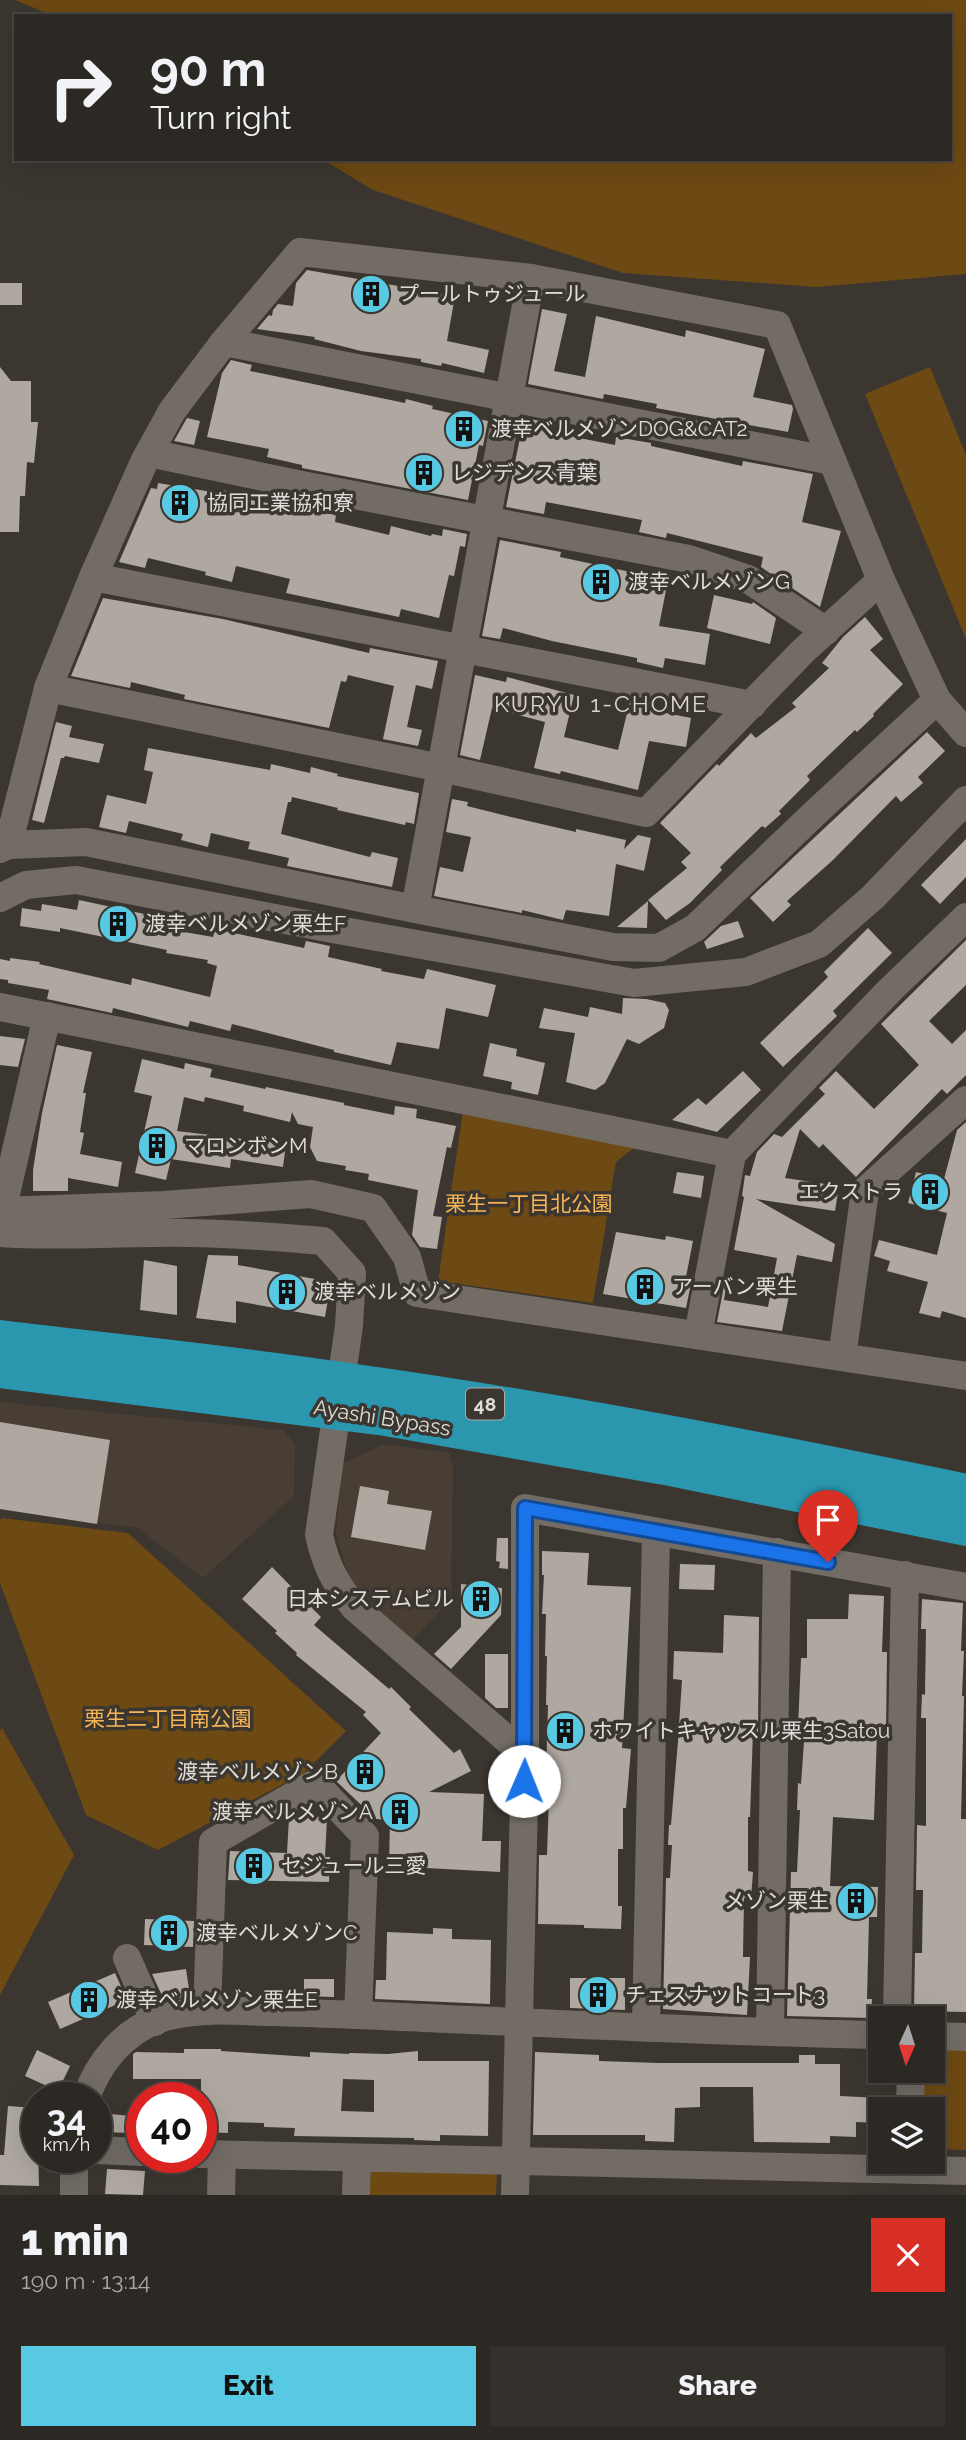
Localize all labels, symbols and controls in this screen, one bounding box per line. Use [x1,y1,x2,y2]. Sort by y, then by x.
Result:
text: 90 m [150,40,266,97]
icon: right [35,42,126,133]
text: Turn right [150,99,291,136]
building icon: プールトゥジュール [350,273,392,315]
place label: プールトゥジュール [398,281,586,306]
building icon: 渡幸ベルメゾンDOG&CAT2 [443,408,485,450]
place label: 渡幸ベルメゾンDOG&CAT2 [491,416,747,441]
building icon: レジデンス青葉 [403,452,445,494]
place label: レジデンス青葉 [451,460,598,485]
building icon: 協同工業協和寮 [159,482,201,524]
place label: 協同工業協和寮 [207,490,354,515]
building icon: 渡幸ベルメゾンG [580,561,622,603]
place label: 渡幸ベルメゾンG [628,569,790,594]
district label: KURYU 1-CHOME [494,690,708,717]
building icon: 渡幸ベルメゾン栗生F [97,903,139,945]
place label: 渡幸ベルメゾン栗生F [145,911,346,936]
building icon: マロンボンM [136,1125,178,1167]
place label: マロンボンM [184,1133,307,1158]
building icon: エクストラ [909,1171,951,1213]
place label: エクストラ [799,1179,903,1204]
park label: 栗生一丁目北公園 [445,1191,613,1216]
building icon: アーバン栗生 [624,1266,666,1308]
building icon: 渡幸ベルメゾン [266,1271,308,1313]
place label: アーバン栗生 [672,1274,798,1299]
place label: 渡幸ベルメゾン [314,1279,461,1304]
road number: 48 [466,1388,504,1420]
street label: Ayashi Bypass [312,1394,452,1441]
pin [798,1490,858,1562]
icon: arrive [809,1501,847,1539]
building icon: 日本システムビル [460,1578,502,1620]
place label: 日本システムビル [287,1586,454,1611]
park label: 栗生二丁目南公園 [84,1706,252,1731]
building icon: ホワイトキャッスル栗生3Satou [544,1710,586,1752]
place label: ホワイトキャッスル栗生3Satou [592,1718,890,1743]
position arrow [487,1744,561,1818]
building icon: 渡幸ベルメゾンB [344,1751,386,1793]
place label: 渡幸ベルメゾンB [177,1759,338,1784]
building icon: 渡幸ベルメゾンA [379,1791,421,1833]
place label: 渡幸ベルメゾンA [212,1799,373,1824]
building icon: セジュール三愛 [233,1845,275,1887]
place label: セジュール三愛 [281,1853,427,1878]
building icon: メゾン栗生 [835,1880,877,1922]
place label: メゾン栗生 [724,1888,829,1913]
building icon: 渡幸ベルメゾンC [148,1912,190,1954]
place label: 渡幸ベルメゾンC [196,1920,357,1945]
building icon: チェスナットコート3 [577,1974,619,2016]
building icon: 渡幸ベルメゾン栗生E [68,1979,110,2021]
place label: チェスナットコート3 [625,1982,825,2007]
place label: 渡幸ベルメゾン栗生E [116,1987,318,2012]
north arrow [868,2006,945,2082]
map controls [868,2006,945,2174]
speed limit sign: 40 [126,2082,217,2173]
button: layers [868,2097,945,2174]
text: 34 [47,2098,86,2139]
text: km/h [43,2134,90,2155]
text: 1 min [21,2216,129,2265]
button: close [871,2218,945,2292]
text: 190 m · 13:14 [21,2267,150,2294]
button: Exit [21,2346,476,2426]
button: Share [490,2346,945,2426]

